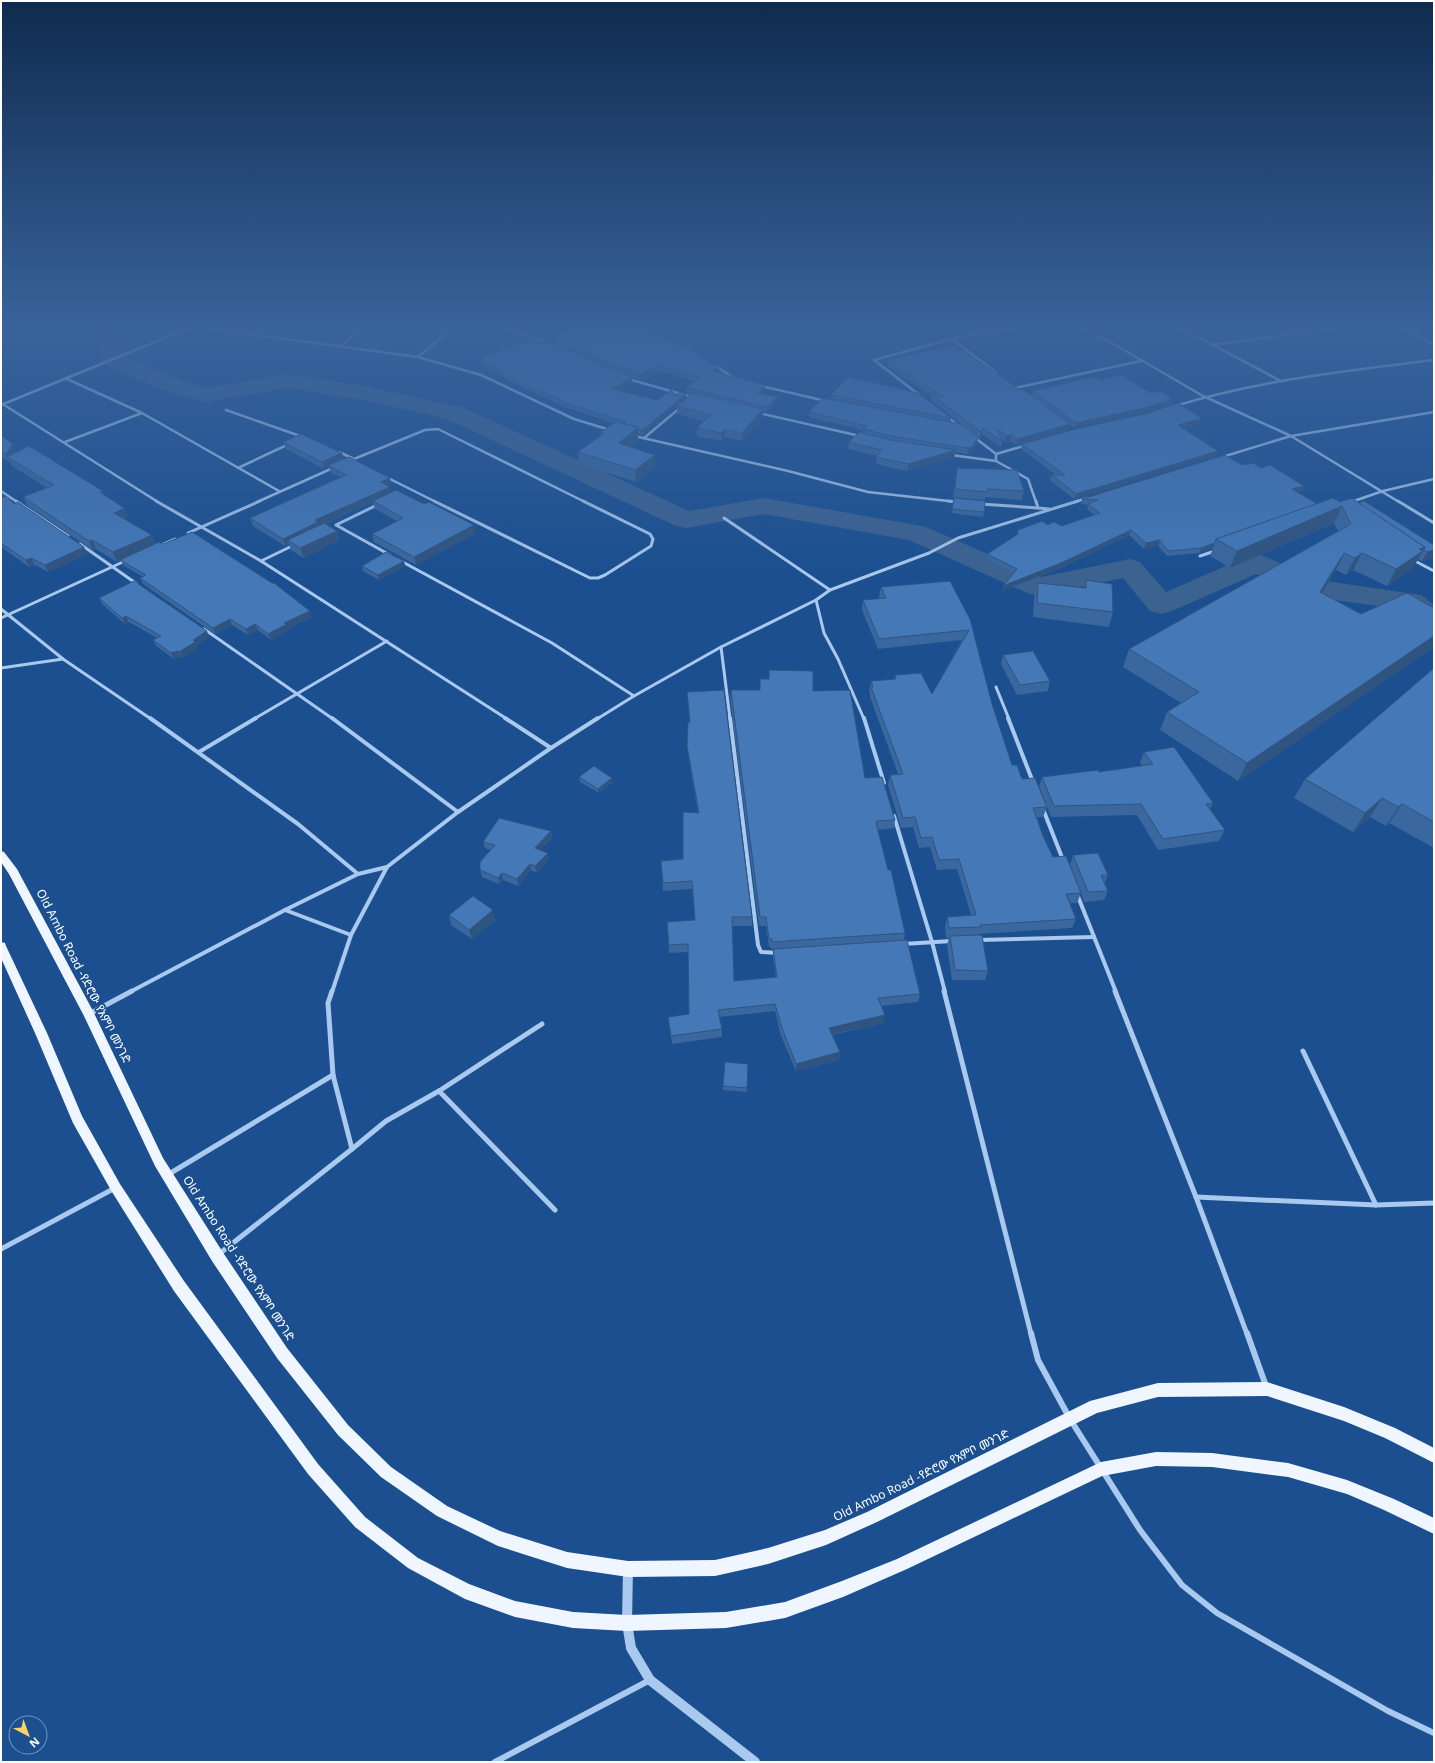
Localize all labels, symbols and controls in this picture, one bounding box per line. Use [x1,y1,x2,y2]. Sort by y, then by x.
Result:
street label: Old Ambo Road -የድሮው የአምቦ መንገድ [32,886,136,1067]
street label: Old Ambo Road -የድሮው የአምቦ መንገድ [179,1172,299,1344]
street label: Old Ambo Road -የድሮው የአምቦ መንገድ [830,1425,1012,1525]
north arrow [8,1715,48,1755]
text: N [27,1734,43,1752]

